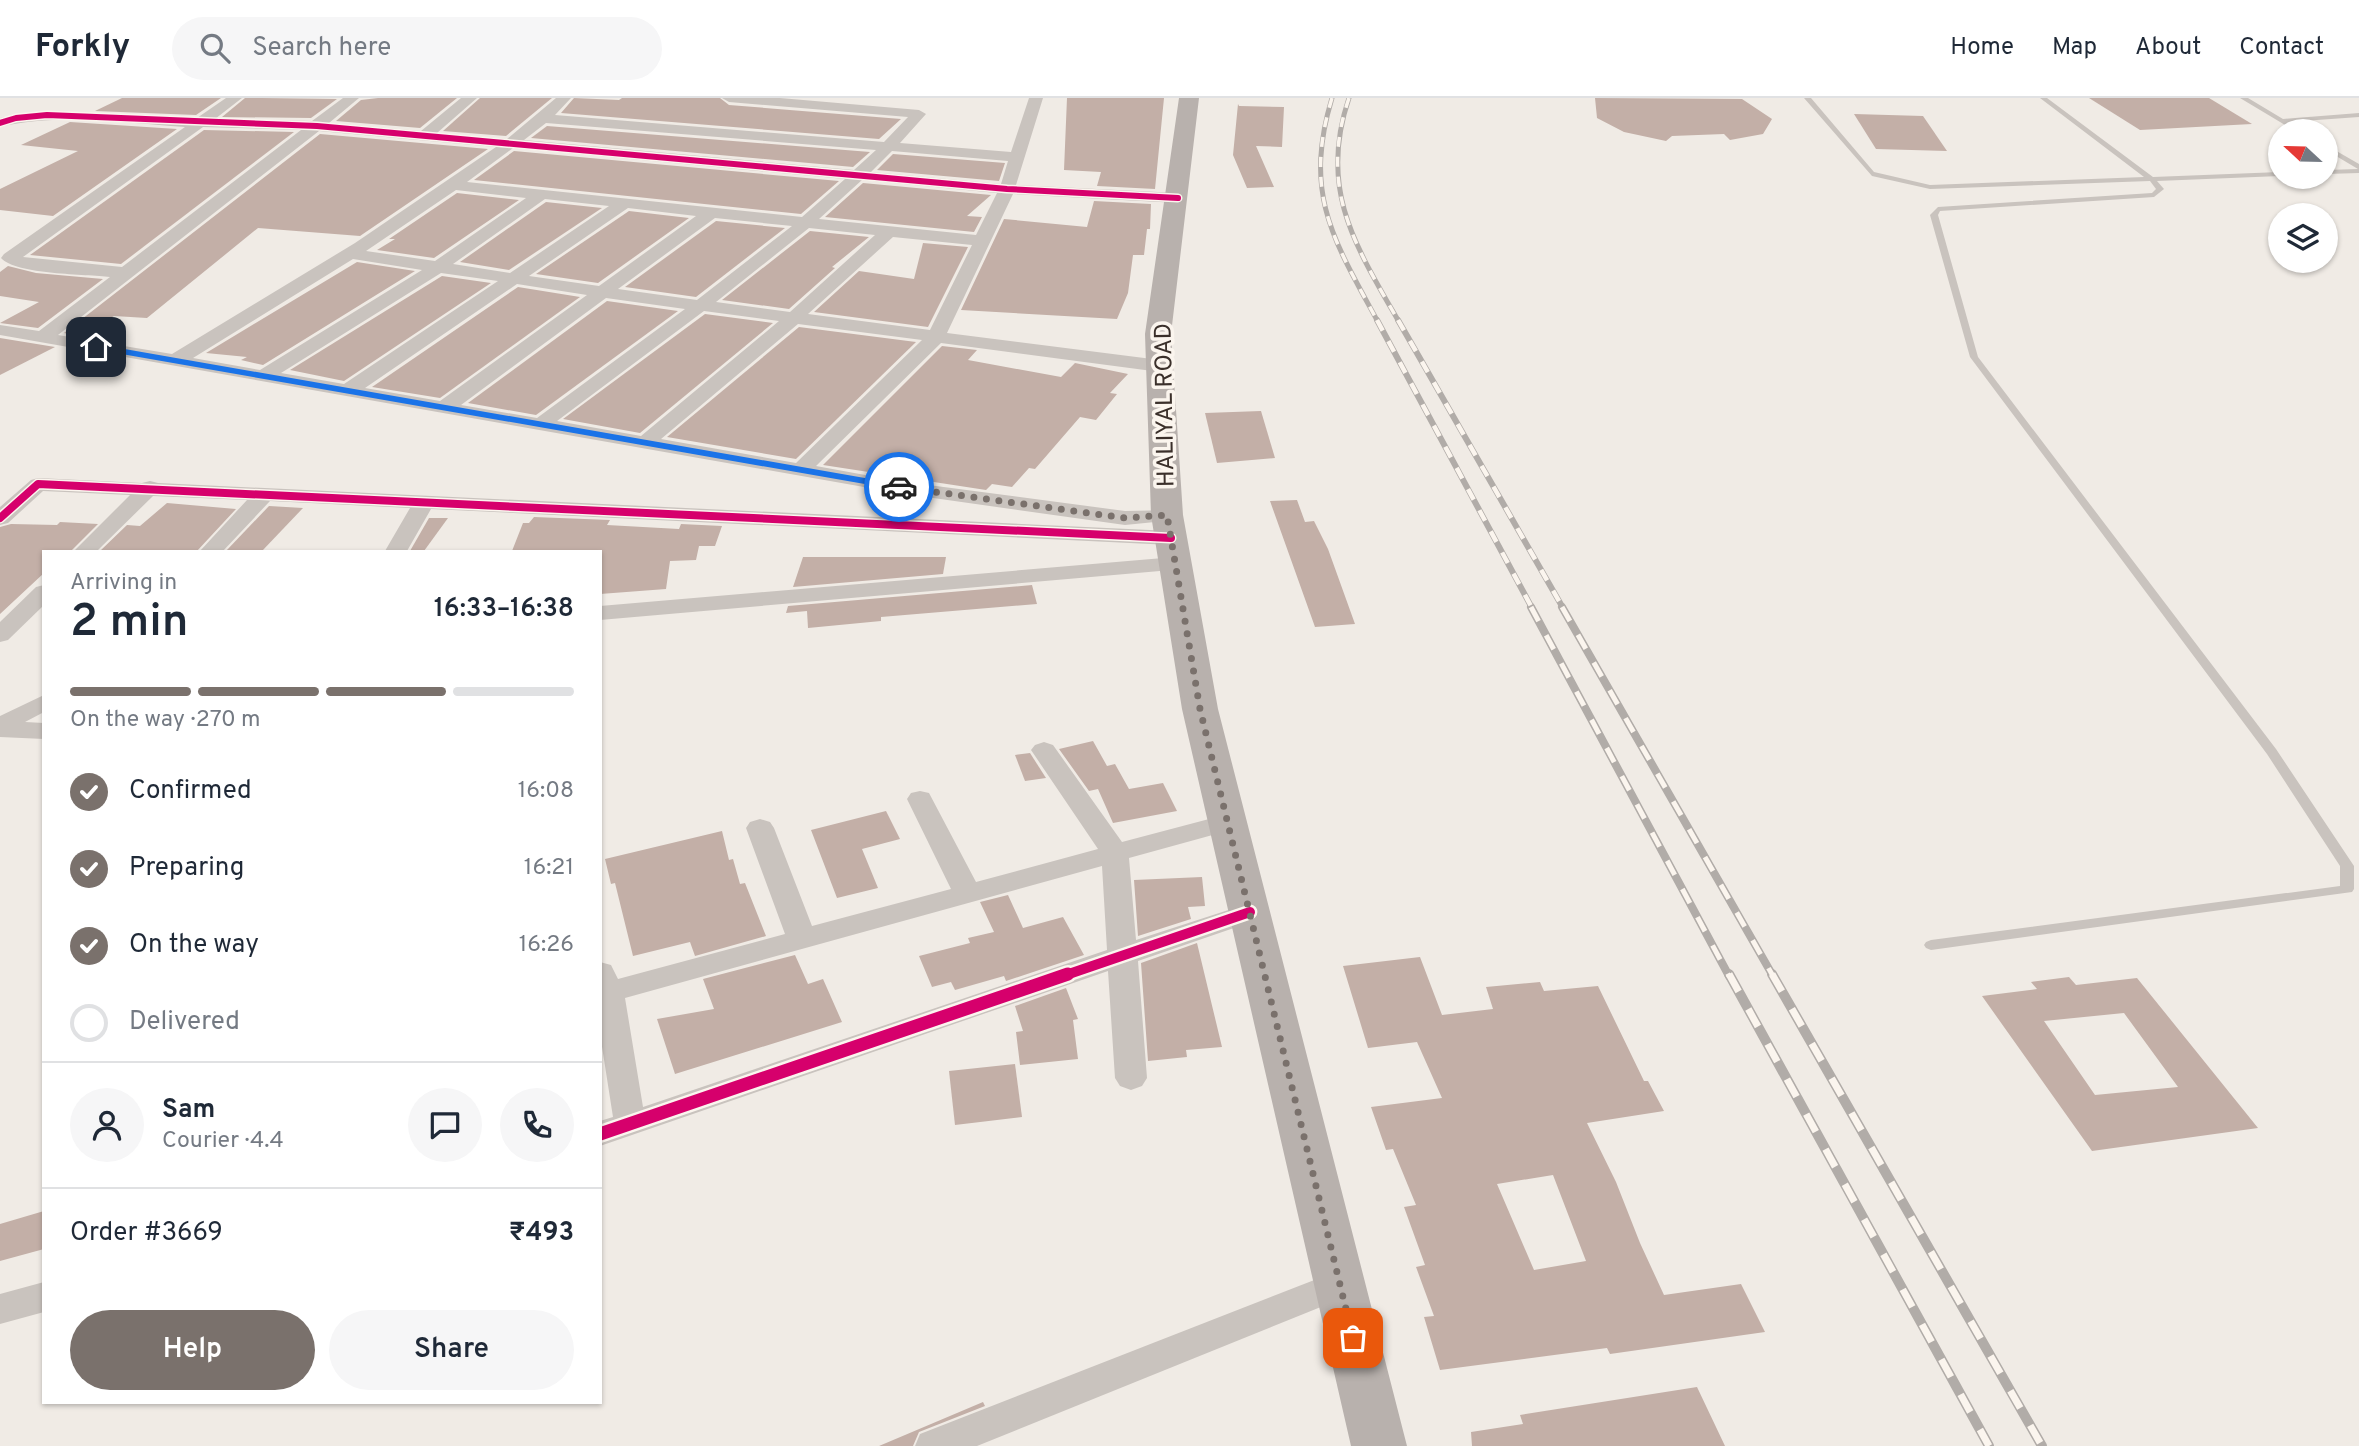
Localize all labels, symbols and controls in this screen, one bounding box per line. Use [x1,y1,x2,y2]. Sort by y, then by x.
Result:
search box [172,17,662,80]
text: Forkly [35,27,130,69]
icon: search [196,29,234,67]
text: Search here [252,32,391,65]
text: Home [1950,33,2014,63]
text: Map [2052,33,2097,63]
text: About [2135,33,2201,63]
text: Contact [2239,33,2324,63]
north arrow [2268,119,2338,189]
map controls [2268,119,2338,273]
button: layers [2268,203,2338,273]
pin [66,317,126,377]
street label: HALIYAL ROAD [1150,323,1182,487]
icon: home [77,328,115,366]
courier [864,452,934,522]
icon: car [880,468,918,506]
text: Arriving in [70,569,177,598]
text: 16:33–16:38 [434,593,574,626]
text: 2 min [70,594,189,653]
text: On the way · 270 m [70,706,261,735]
icon: check [70,773,108,811]
text: Confirmed [129,775,252,808]
text: 16:08 [518,777,574,806]
icon: check [70,850,108,888]
text: Preparing [129,852,244,885]
text: 16:21 [524,854,574,883]
icon: check [70,927,108,965]
text: On the way [129,929,259,962]
text: 16:26 [519,931,574,960]
text: Delivered [129,1006,240,1039]
button: person [70,1088,144,1162]
button: chat [408,1088,482,1162]
button: phone [500,1088,574,1162]
text: Sam [162,1094,215,1127]
text: Courier · 4.4 [162,1127,284,1156]
text: Order #3669 [70,1217,223,1250]
text: ₹493 [509,1217,574,1250]
pin [1323,1308,1383,1368]
button: Help [70,1310,315,1390]
button: Share [329,1310,574,1390]
icon: bag [1334,1319,1372,1357]

